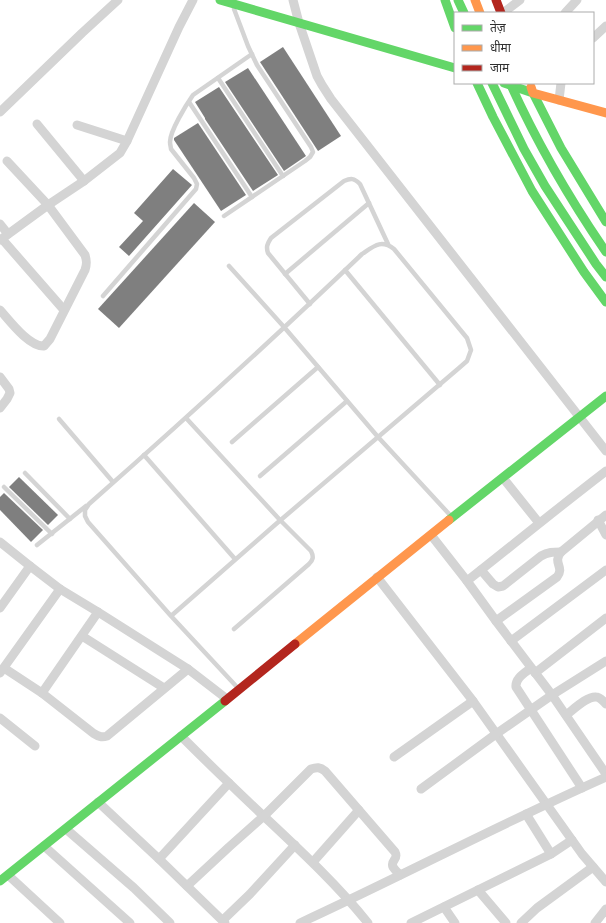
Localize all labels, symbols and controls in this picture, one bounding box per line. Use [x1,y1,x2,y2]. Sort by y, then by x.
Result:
legend [454,12,594,84]
text: तेज़ [490,20,507,35]
text: धीमा [490,40,512,55]
text: जाम [490,61,510,75]

